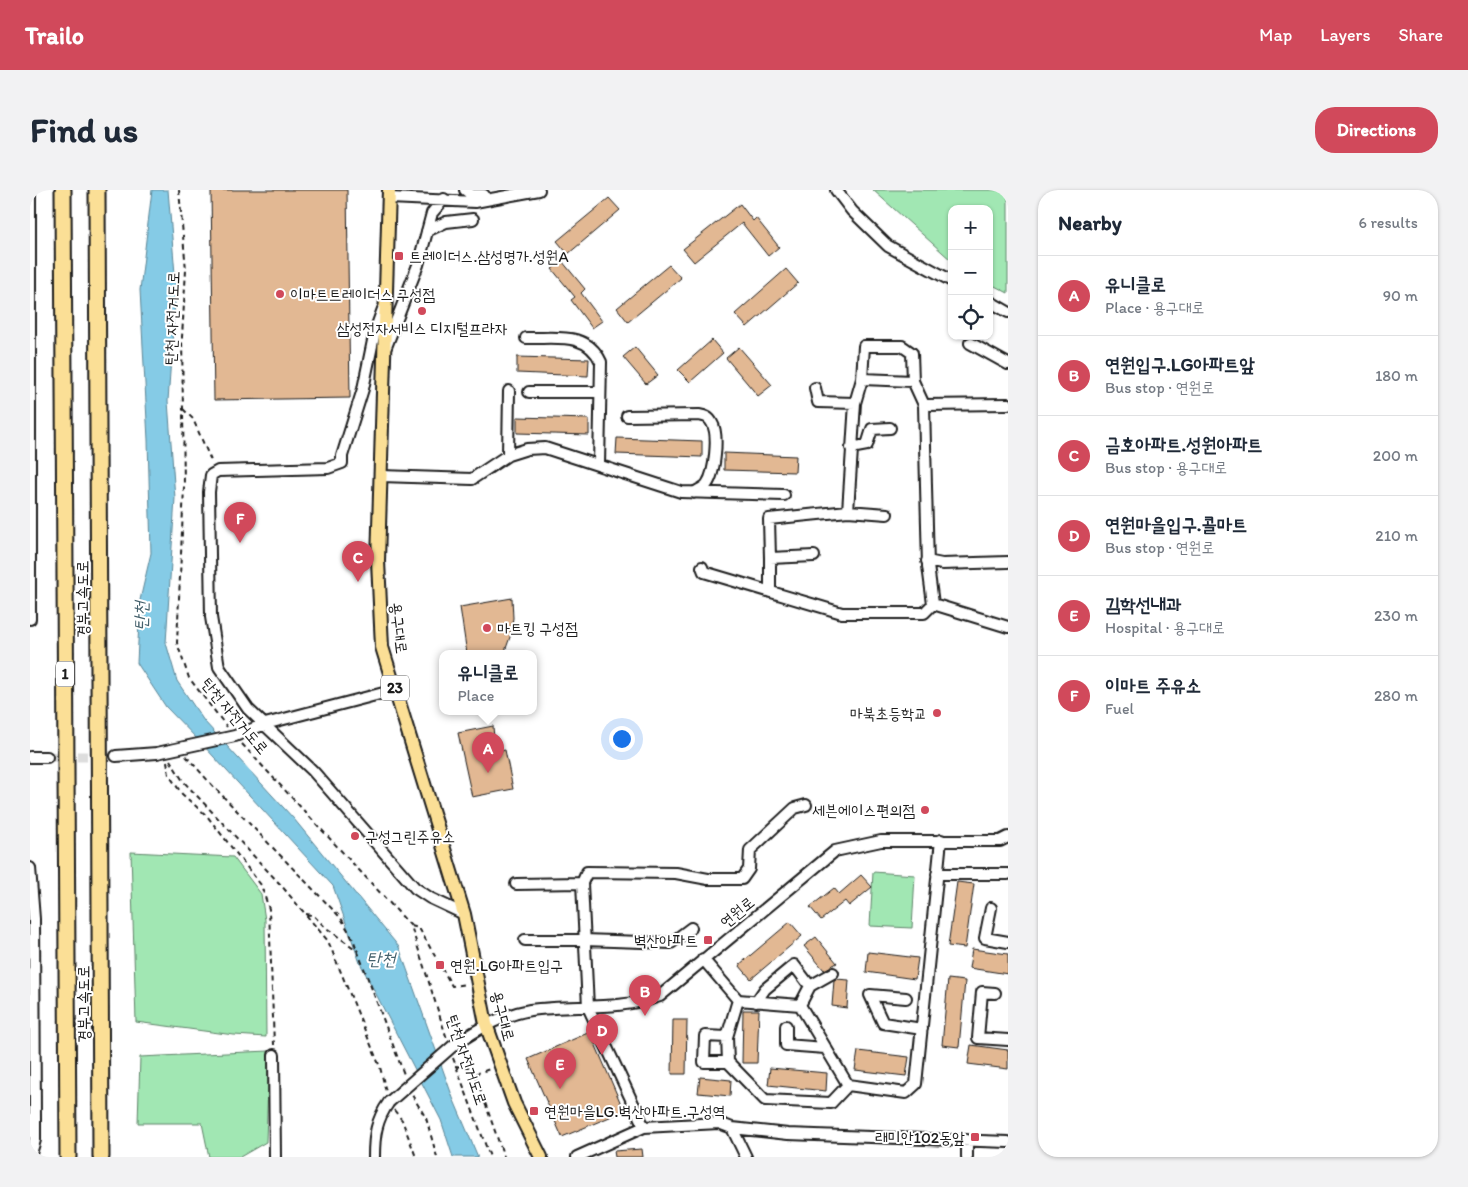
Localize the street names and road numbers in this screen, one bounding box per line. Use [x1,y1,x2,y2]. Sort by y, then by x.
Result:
street label: 탄천 자전거도로 [161,271,183,365]
street label: 경부고속도로 [73,560,92,638]
street label: 용구대로 [386,601,412,655]
road number: 1 [56,662,74,686]
street label: 탄천 자전거도로 [198,674,272,758]
road number: 23 [381,676,409,700]
street label: 연원로 [716,892,758,932]
street label: 경부고속도로 [74,965,93,1043]
street label: 용구대로 [487,989,519,1043]
street label: 탄천 자전거도로 [443,1013,491,1107]

